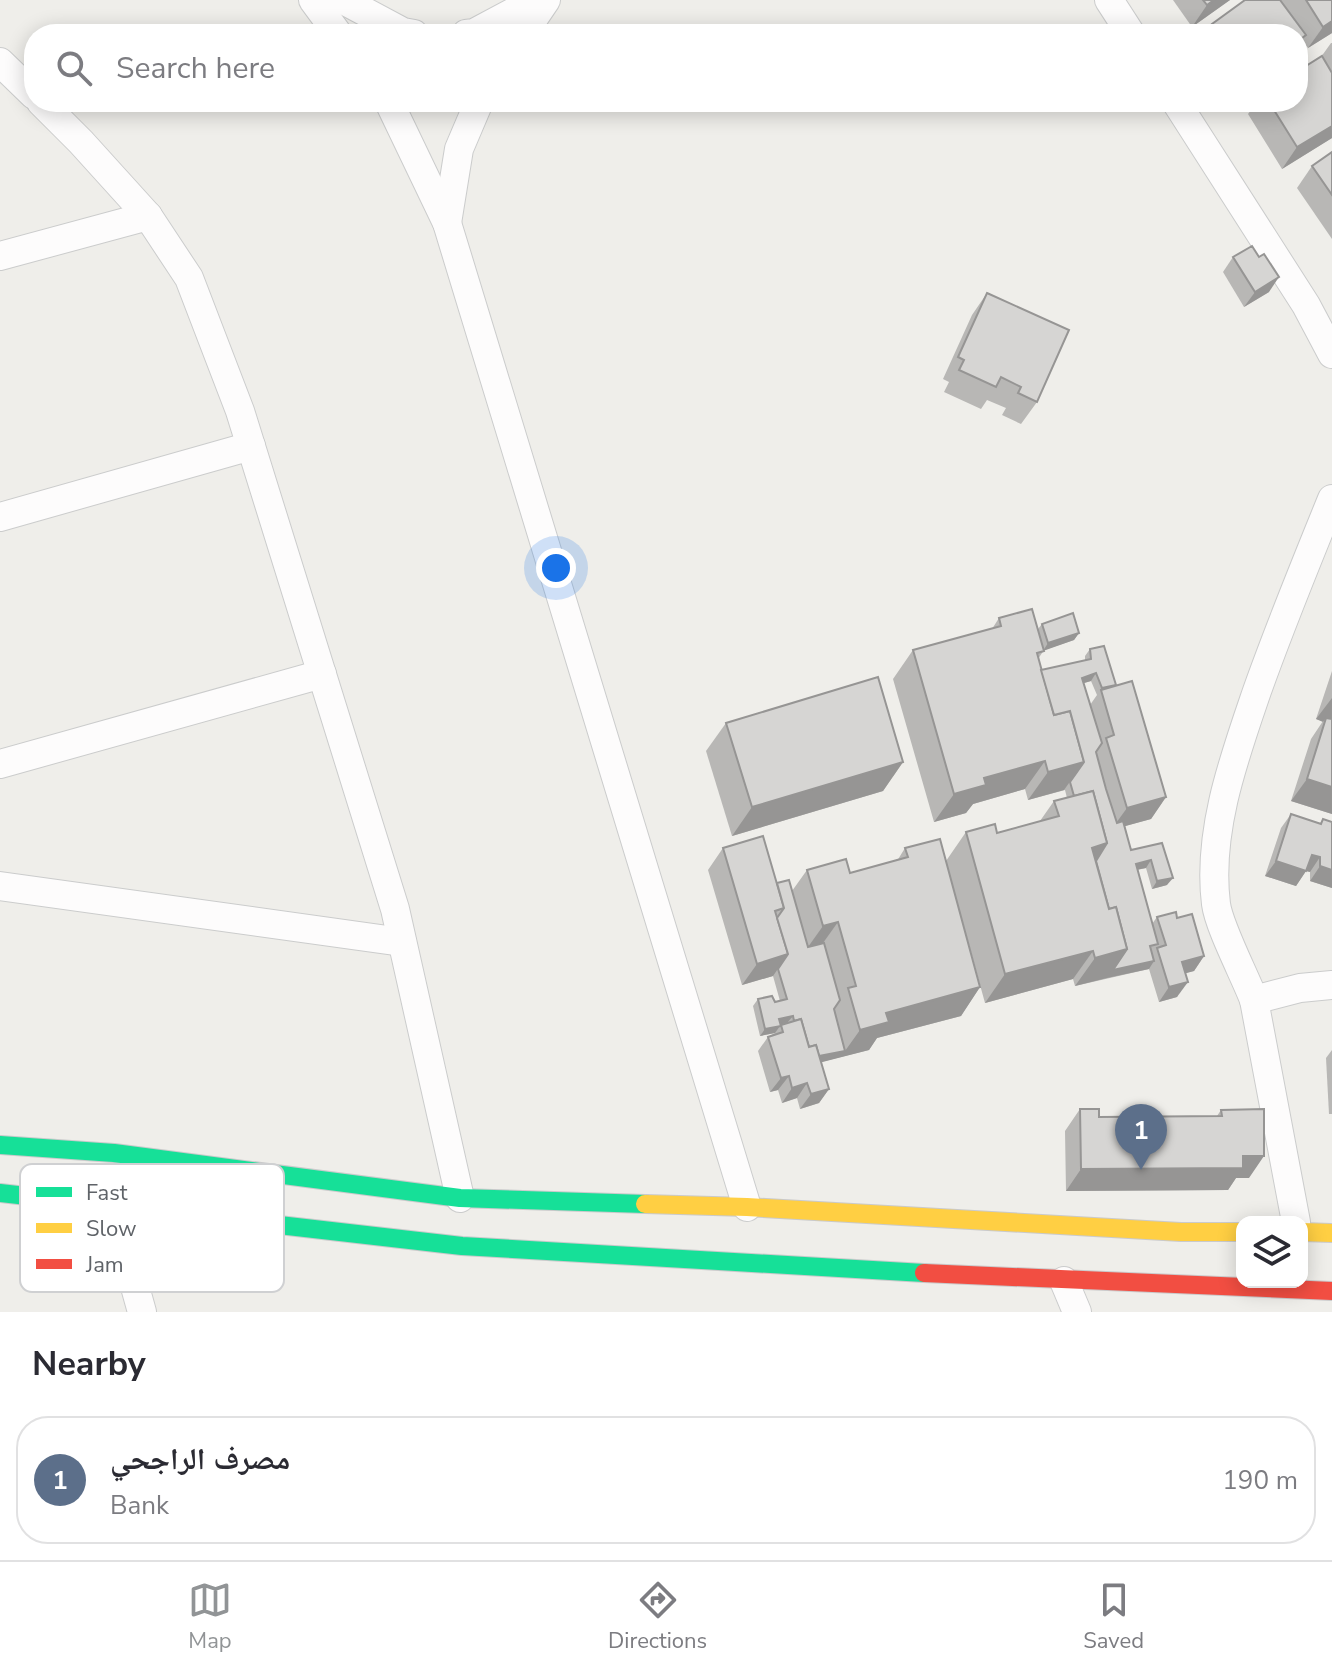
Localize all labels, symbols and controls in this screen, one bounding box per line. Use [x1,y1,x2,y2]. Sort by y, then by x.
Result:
search box [24,24,1308,112]
icon: search [52,46,96,90]
text: Search here [116,48,275,89]
your location [536,548,576,588]
pin: 1 [1115,1104,1167,1170]
legend [20,1164,284,1292]
text: Fast [86,1178,128,1208]
text: Slow [86,1214,137,1244]
map controls [1236,1216,1308,1288]
button: layers [1236,1216,1308,1288]
text: Jam [85,1250,124,1280]
text: Nearby [32,1341,146,1387]
text: مصرف الراجحي [110,1439,290,1480]
text: 1 [52,1463,68,1498]
text: 190 m [1222,1463,1298,1498]
text: Bank [110,1488,169,1523]
tab: Map [188,1578,232,1656]
tab: Directions [608,1578,707,1656]
tab: Saved [1083,1578,1144,1656]

